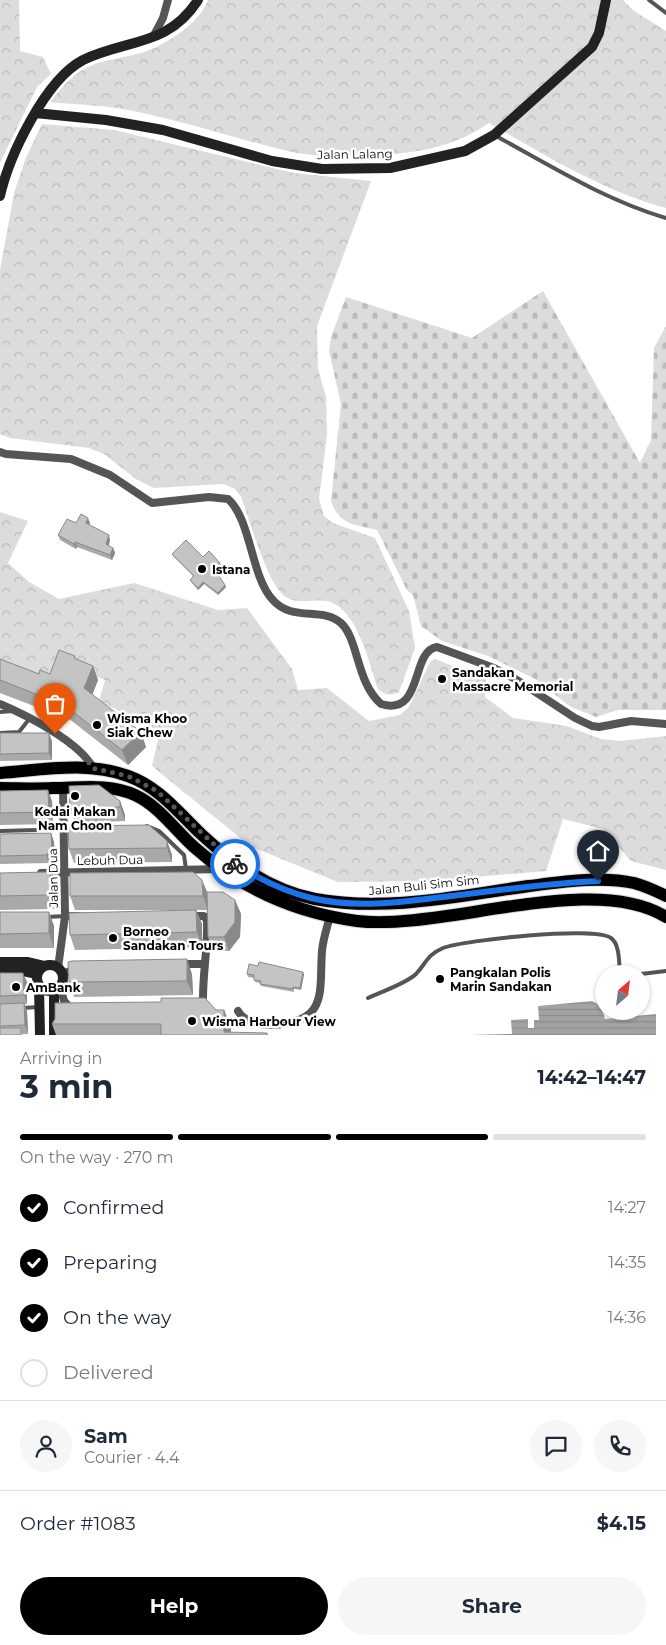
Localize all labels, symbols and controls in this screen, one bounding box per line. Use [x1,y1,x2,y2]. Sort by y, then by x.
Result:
street label: Jalan Lalang [316,146,393,162]
place label: Istana [212,562,250,577]
marker: Istana [196,563,208,575]
place label: Sandakan Massacre Memorial [452,665,573,694]
marker: Sandakan Massacre Memorial [436,673,448,685]
pin [34,683,76,734]
icon: bag [41,690,69,718]
place label: Wisma Khoo Siak Chew [107,711,187,740]
marker: Wisma Khoo Siak Chew [91,719,103,731]
marker: Kedai Makan Nam Choon [69,790,81,802]
place label: Kedai Makan Nam Choon [34,804,116,833]
pin [577,830,619,881]
icon: home [584,837,612,865]
courier [210,839,260,889]
street label: Jalan Dua [45,848,61,909]
icon: bike [221,850,249,878]
street label: Lebuh Dua [76,852,144,868]
street label: Jalan Buli Sim Sim [367,872,480,898]
place label: Borneo Sandakan Tours [123,924,224,953]
marker: Borneo Sandakan Tours [107,932,119,944]
place label: Pangkalan Polis Marin Sandakan [450,965,552,994]
north arrow [595,965,650,1020]
map controls [595,965,650,1020]
marker: Pangkalan Polis Marin Sandakan [434,973,446,985]
place label: AmBank [25,980,81,995]
marker: AmBank [10,981,22,993]
place label: Wisma Harbour View [202,1014,336,1029]
marker: Wisma Harbour View [186,1015,198,1027]
text: Arriving in [20,1049,102,1068]
text: 14:42–14:47 [537,1066,646,1089]
text: 3 min [20,1067,113,1106]
text: On the way · 270 m [20,1148,174,1167]
icon: check [20,1194,48,1222]
text: Confirmed [63,1196,164,1219]
text: 14:27 [608,1198,646,1217]
icon: check [20,1249,48,1277]
text: Preparing [63,1251,158,1274]
text: 14:35 [608,1253,646,1272]
icon: check [20,1304,48,1332]
text: On the way [63,1306,171,1329]
text: 14:36 [607,1308,646,1327]
text: Delivered [63,1361,154,1384]
button: person [20,1420,72,1472]
button: chat [530,1420,582,1472]
button: phone [594,1420,646,1472]
text: Sam [84,1425,128,1448]
text: Courier · 4.4 [84,1448,180,1467]
text: Order #1083 [20,1512,136,1535]
text: $4.15 [597,1512,646,1535]
button: Help [20,1577,328,1635]
button: Share [338,1577,646,1635]

